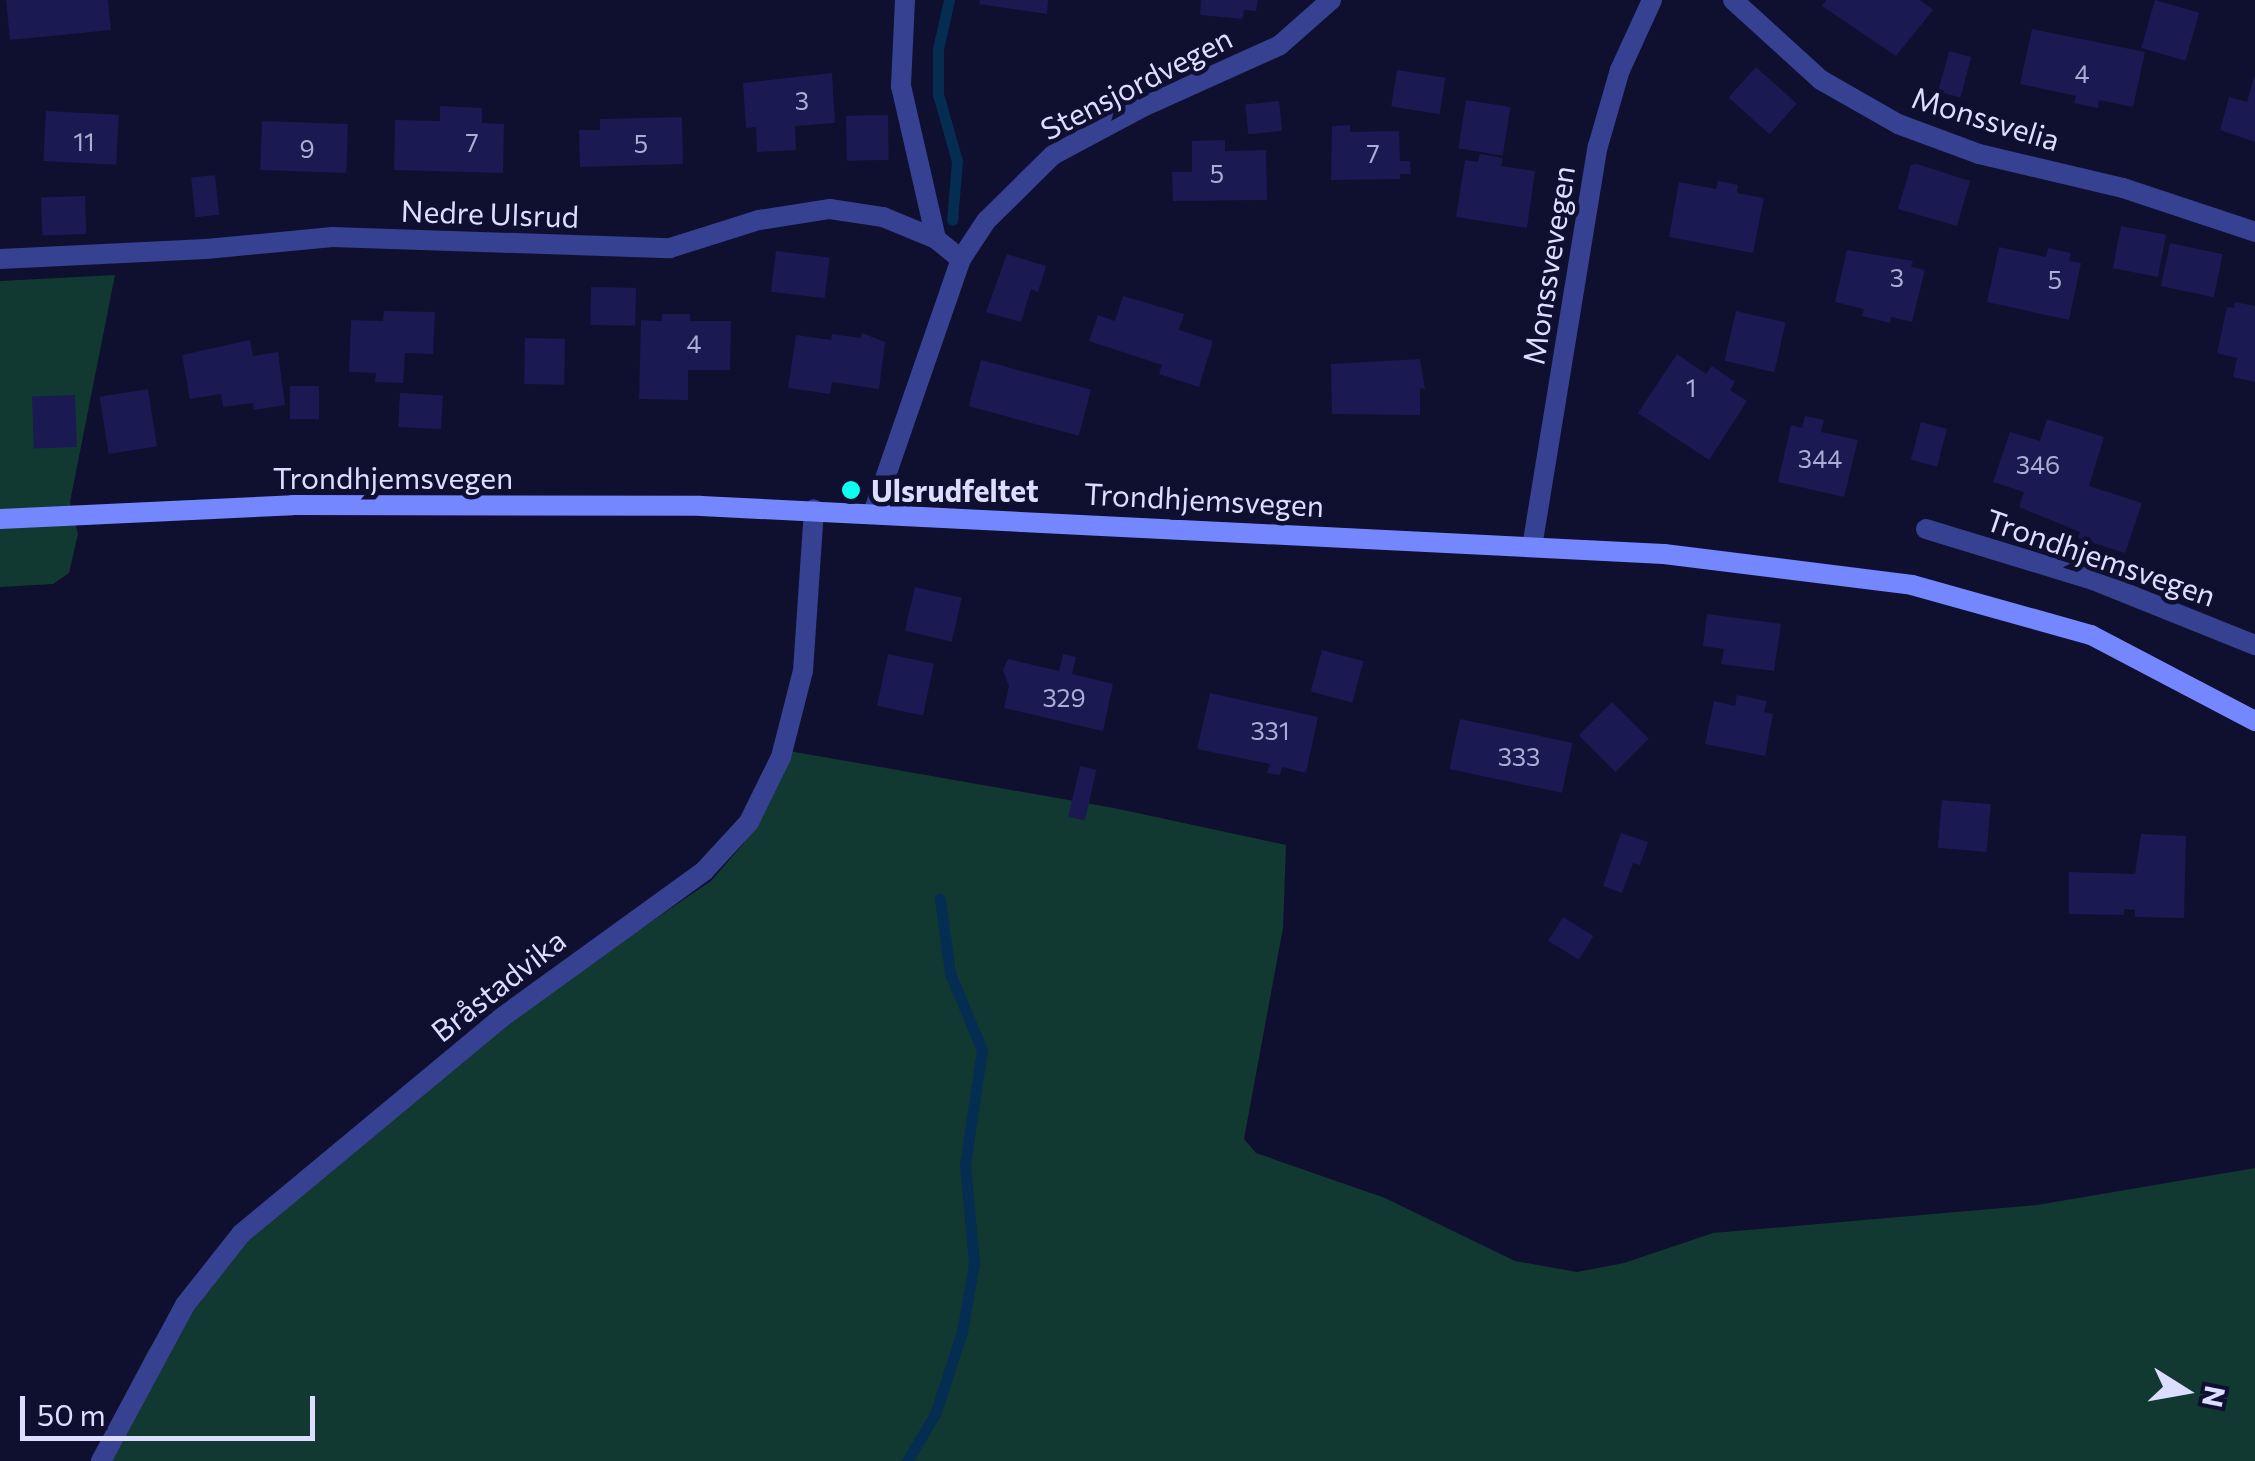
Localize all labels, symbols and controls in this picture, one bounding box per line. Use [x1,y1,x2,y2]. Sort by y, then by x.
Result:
street label: Stensjordvegen [1034,19,1238,147]
house number: 4 [2075,58,2089,88]
street label: Monssvelia [1908,79,2064,157]
house number: 3 [795,85,809,115]
house number: 11 [73,126,95,156]
house number: 7 [465,127,479,157]
house number: 5 [634,128,648,158]
house number: 9 [299,133,315,163]
house number: 7 [1366,138,1380,168]
house number: 5 [1210,158,1224,188]
street label: Monssvevegen [1515,163,1581,367]
street label: Nedre Ulsrud [400,192,580,234]
house number: 3 [1890,262,1904,292]
house number: 5 [2048,264,2062,294]
house number: 4 [687,328,701,358]
house number: 1 [1686,372,1696,402]
house number: 344 [1798,443,1842,473]
house number: 346 [2016,449,2060,479]
street label: Trondhjemsvegen [273,459,513,495]
place label: Ulsrudfeltet [871,472,1039,508]
street label: Trondhjemsvegen [1083,475,1325,523]
marker: Ulsrudfeltet [840,479,862,501]
street label: Trondhjemsvegen [1981,501,2221,613]
house number: 329 [1042,682,1086,712]
house number: 331 [1250,715,1290,745]
house number: 333 [1498,741,1540,771]
street label: Bråstadvika [424,921,572,1049]
north arrow [2135,1341,2235,1441]
scale bar [25,1376,320,1438]
text: N [2196,1383,2233,1410]
text: 50 m [37,1395,106,1432]

